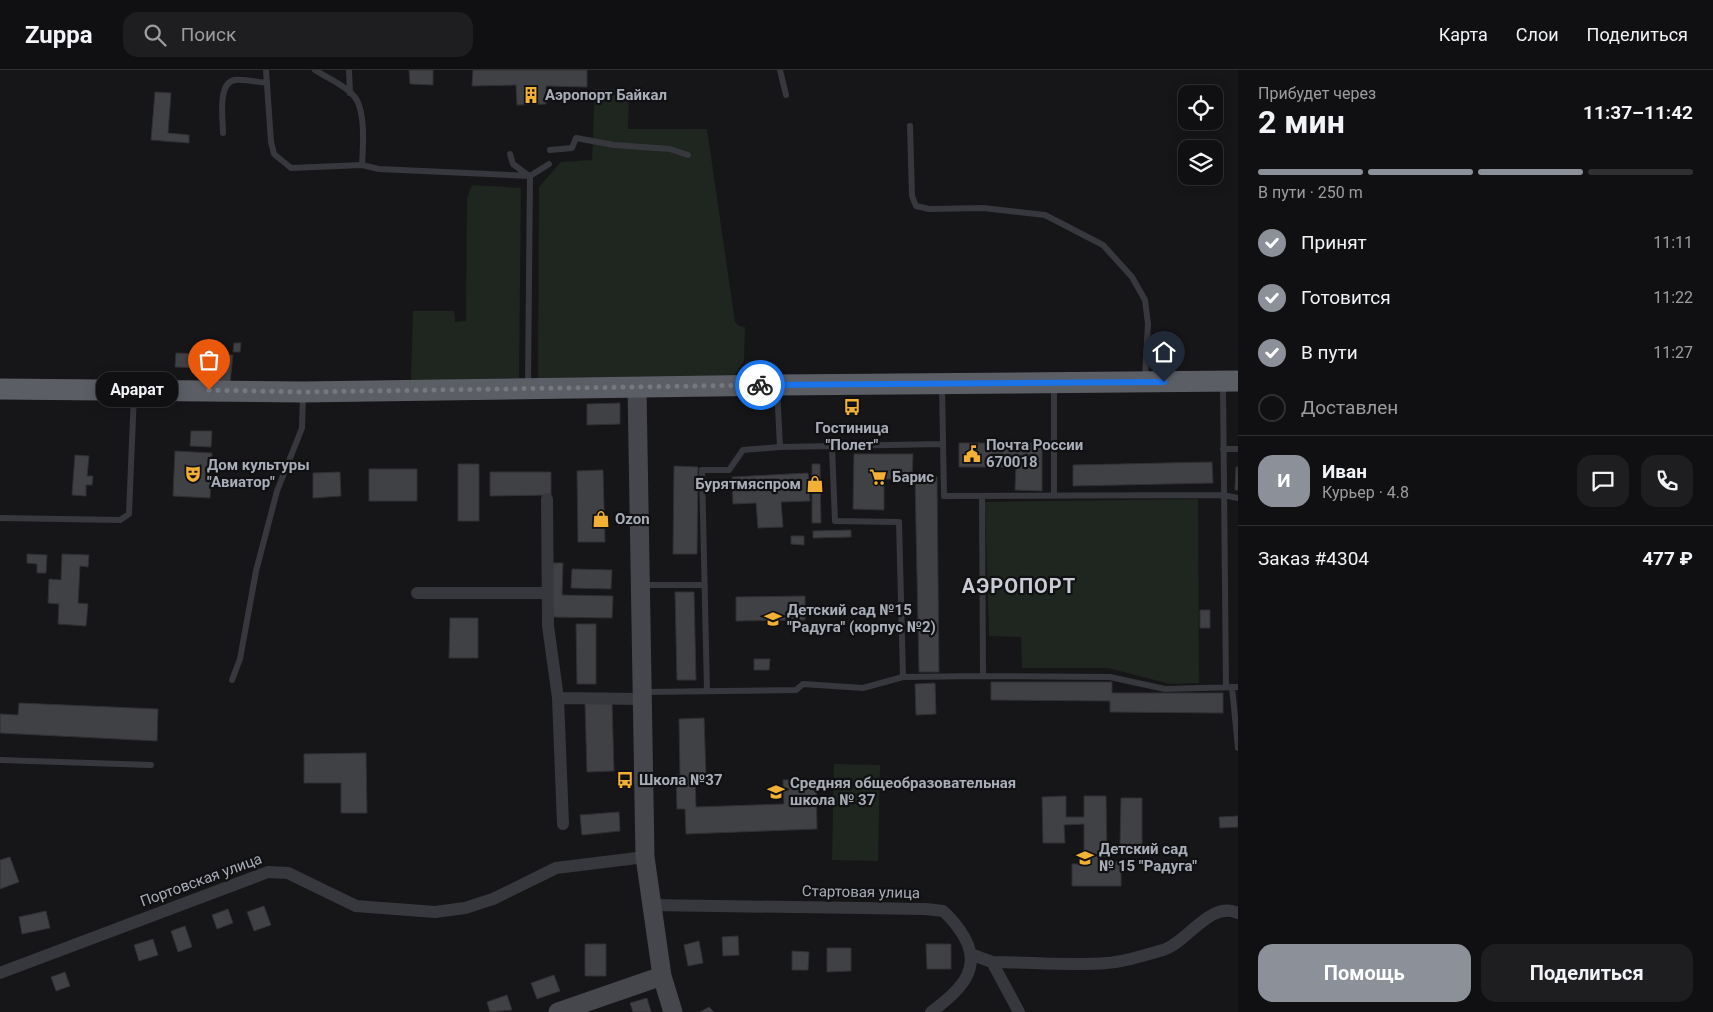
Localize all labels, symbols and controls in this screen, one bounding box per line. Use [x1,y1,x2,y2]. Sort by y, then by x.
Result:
search box [123,12,473,57]
text: Zuppa [25,21,93,49]
icon: search [141,21,169,49]
text: Поиск [181,23,236,46]
text: Карта [1439,24,1488,45]
text: Слои [1516,24,1559,45]
text: Поделиться [1587,24,1688,45]
text: Прибудет через [1258,84,1376,103]
building icon: Аэропорт Байкал [521,85,541,105]
map controls [1178,85,1223,185]
button: locate [1178,85,1223,130]
place label: Аэропорт Байкал [545,86,667,104]
text: 11:37–11:42 [1583,101,1693,124]
text: 2 мин [1258,103,1345,141]
button: layers [1178,140,1223,185]
text: В пути · 250 m [1258,183,1363,202]
icon: check [1258,229,1286,257]
text: Принят [1301,231,1367,254]
text: 11:11 [1653,233,1693,252]
icon: check [1258,284,1286,312]
text: Готовится [1301,286,1391,309]
text: 11:22 [1653,288,1693,307]
pin [1143,331,1185,382]
icon: home [1150,338,1178,366]
pin [188,339,230,390]
icon: check [1258,339,1286,367]
text: В пути [1301,341,1358,364]
text: 11:27 [1653,343,1693,362]
icon: bag [195,346,223,374]
courier [735,360,785,410]
icon: bike [746,371,774,399]
callout: Арарат [96,372,179,408]
text: Арарат [110,380,164,399]
text: Доставлен [1301,396,1398,419]
bus stop icon: Гостиница "Полет" [842,397,862,417]
place label: Гостиница "Полет" [815,419,889,454]
place label: Почта России 670018 [986,436,1083,471]
public building icon: Почта России 670018 [962,444,982,464]
button: chat [1577,455,1629,507]
button: phone [1641,455,1693,507]
place label: Дом культуры "Авиатор" [207,456,310,491]
text: Иван [1322,460,1367,483]
theatre icon: Дом культуры "Авиатор" [183,464,203,484]
supermarket icon: Барис [868,467,888,487]
place label: Барис [892,468,934,486]
text: И [1277,469,1291,492]
shop icon: Бурятмяспром [805,474,825,494]
place label: Бурятмяспром [695,475,801,493]
text: Курьер · 4.8 [1322,483,1409,502]
shop icon: Ozon [591,509,611,529]
place label: Ozon [615,510,650,528]
text: Заказ #4304 [1258,547,1369,570]
text: 477 ₽ [1642,547,1693,570]
district label: АЭРОПОРТ [962,574,1076,598]
place label: Детский сад №15 "Радуга" (корпус №2) [787,601,936,636]
school or university icon: Детский сад №15 "Радуга" (корпус №2) [763,609,783,629]
bus stop icon: Школа №37 [615,770,635,790]
place label: Школа №37 [639,771,723,789]
place label: Средняя общеобразовательная школа № 37 [790,774,1016,809]
school or university icon: Средняя общеобразовательная школа № 37 [766,782,786,802]
place label: Детский сад № 15 "Радуга" [1099,840,1197,875]
school or university icon: Детский сад № 15 "Радуга" [1075,848,1095,868]
street label: Портовская улица [138,850,264,910]
street label: Стартовая улица [802,882,920,902]
button: Помощь [1258,944,1471,1002]
button: Поделиться [1481,944,1693,1002]

